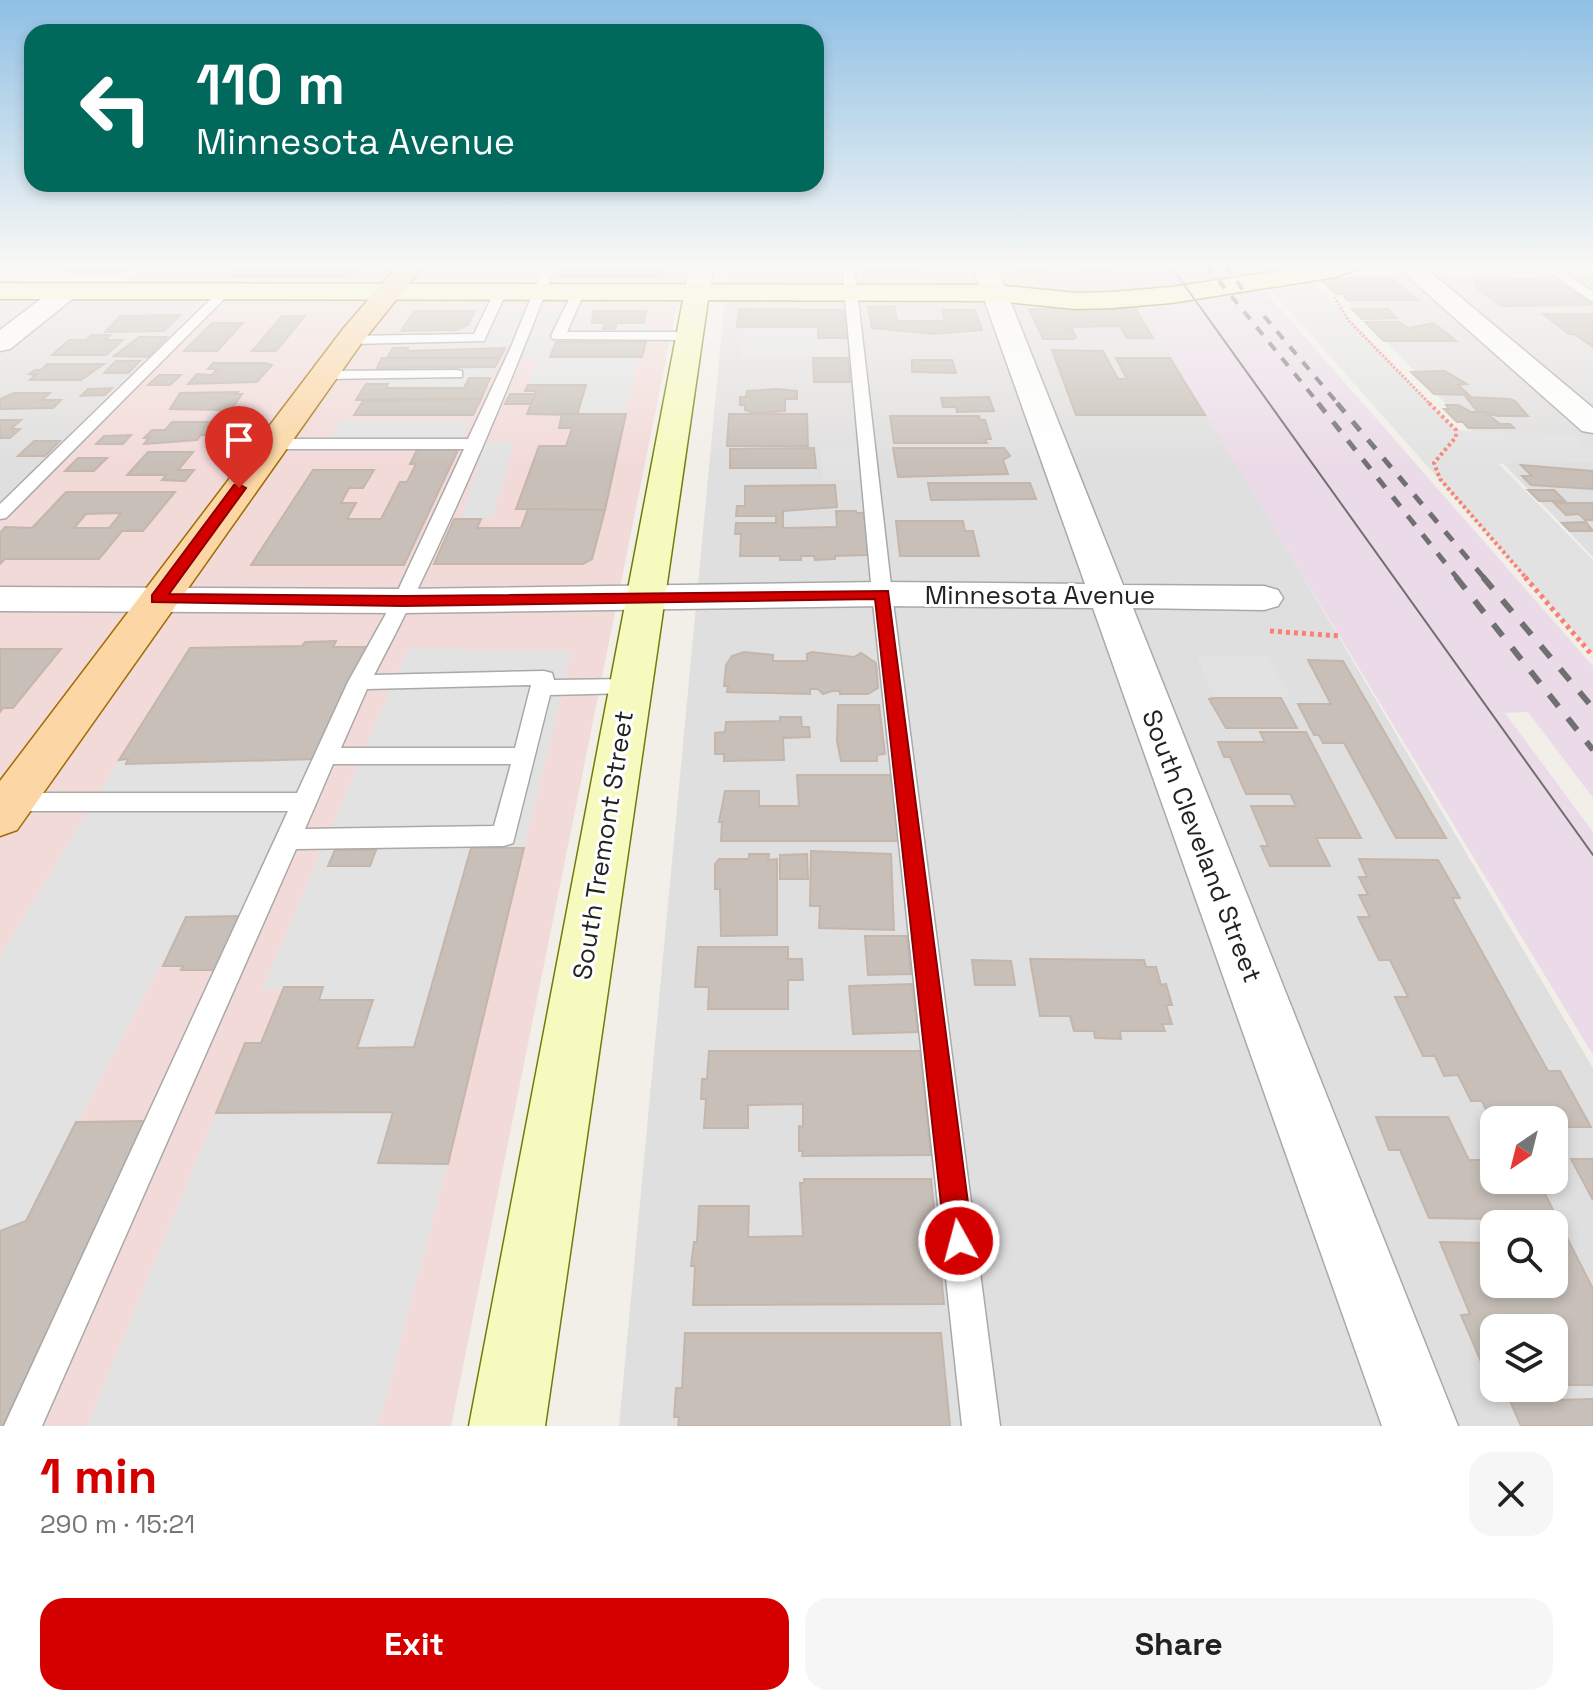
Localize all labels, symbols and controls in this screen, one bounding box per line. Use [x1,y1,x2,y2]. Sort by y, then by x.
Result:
text: 110 m [196,49,345,120]
icon: left [64,56,168,160]
text: Minnesota Avenue [196,119,515,165]
pin [205,406,273,488]
icon: arrive [217,418,261,462]
street label: Minnesota Avenue [925,578,1155,612]
street label: South Cleveland Street [1134,705,1270,987]
street label: South Tremont Street [565,708,641,982]
north arrow [1480,1106,1568,1194]
map controls [1480,1106,1568,1402]
position arrow [917,1199,1001,1283]
button: search [1480,1210,1568,1298]
button: layers [1480,1314,1568,1402]
text: 1 min [40,1446,157,1507]
button: close [1469,1452,1553,1536]
text: 290 m · 15:21 [40,1507,195,1541]
button: Exit [40,1598,789,1690]
button: Share [805,1598,1553,1690]

